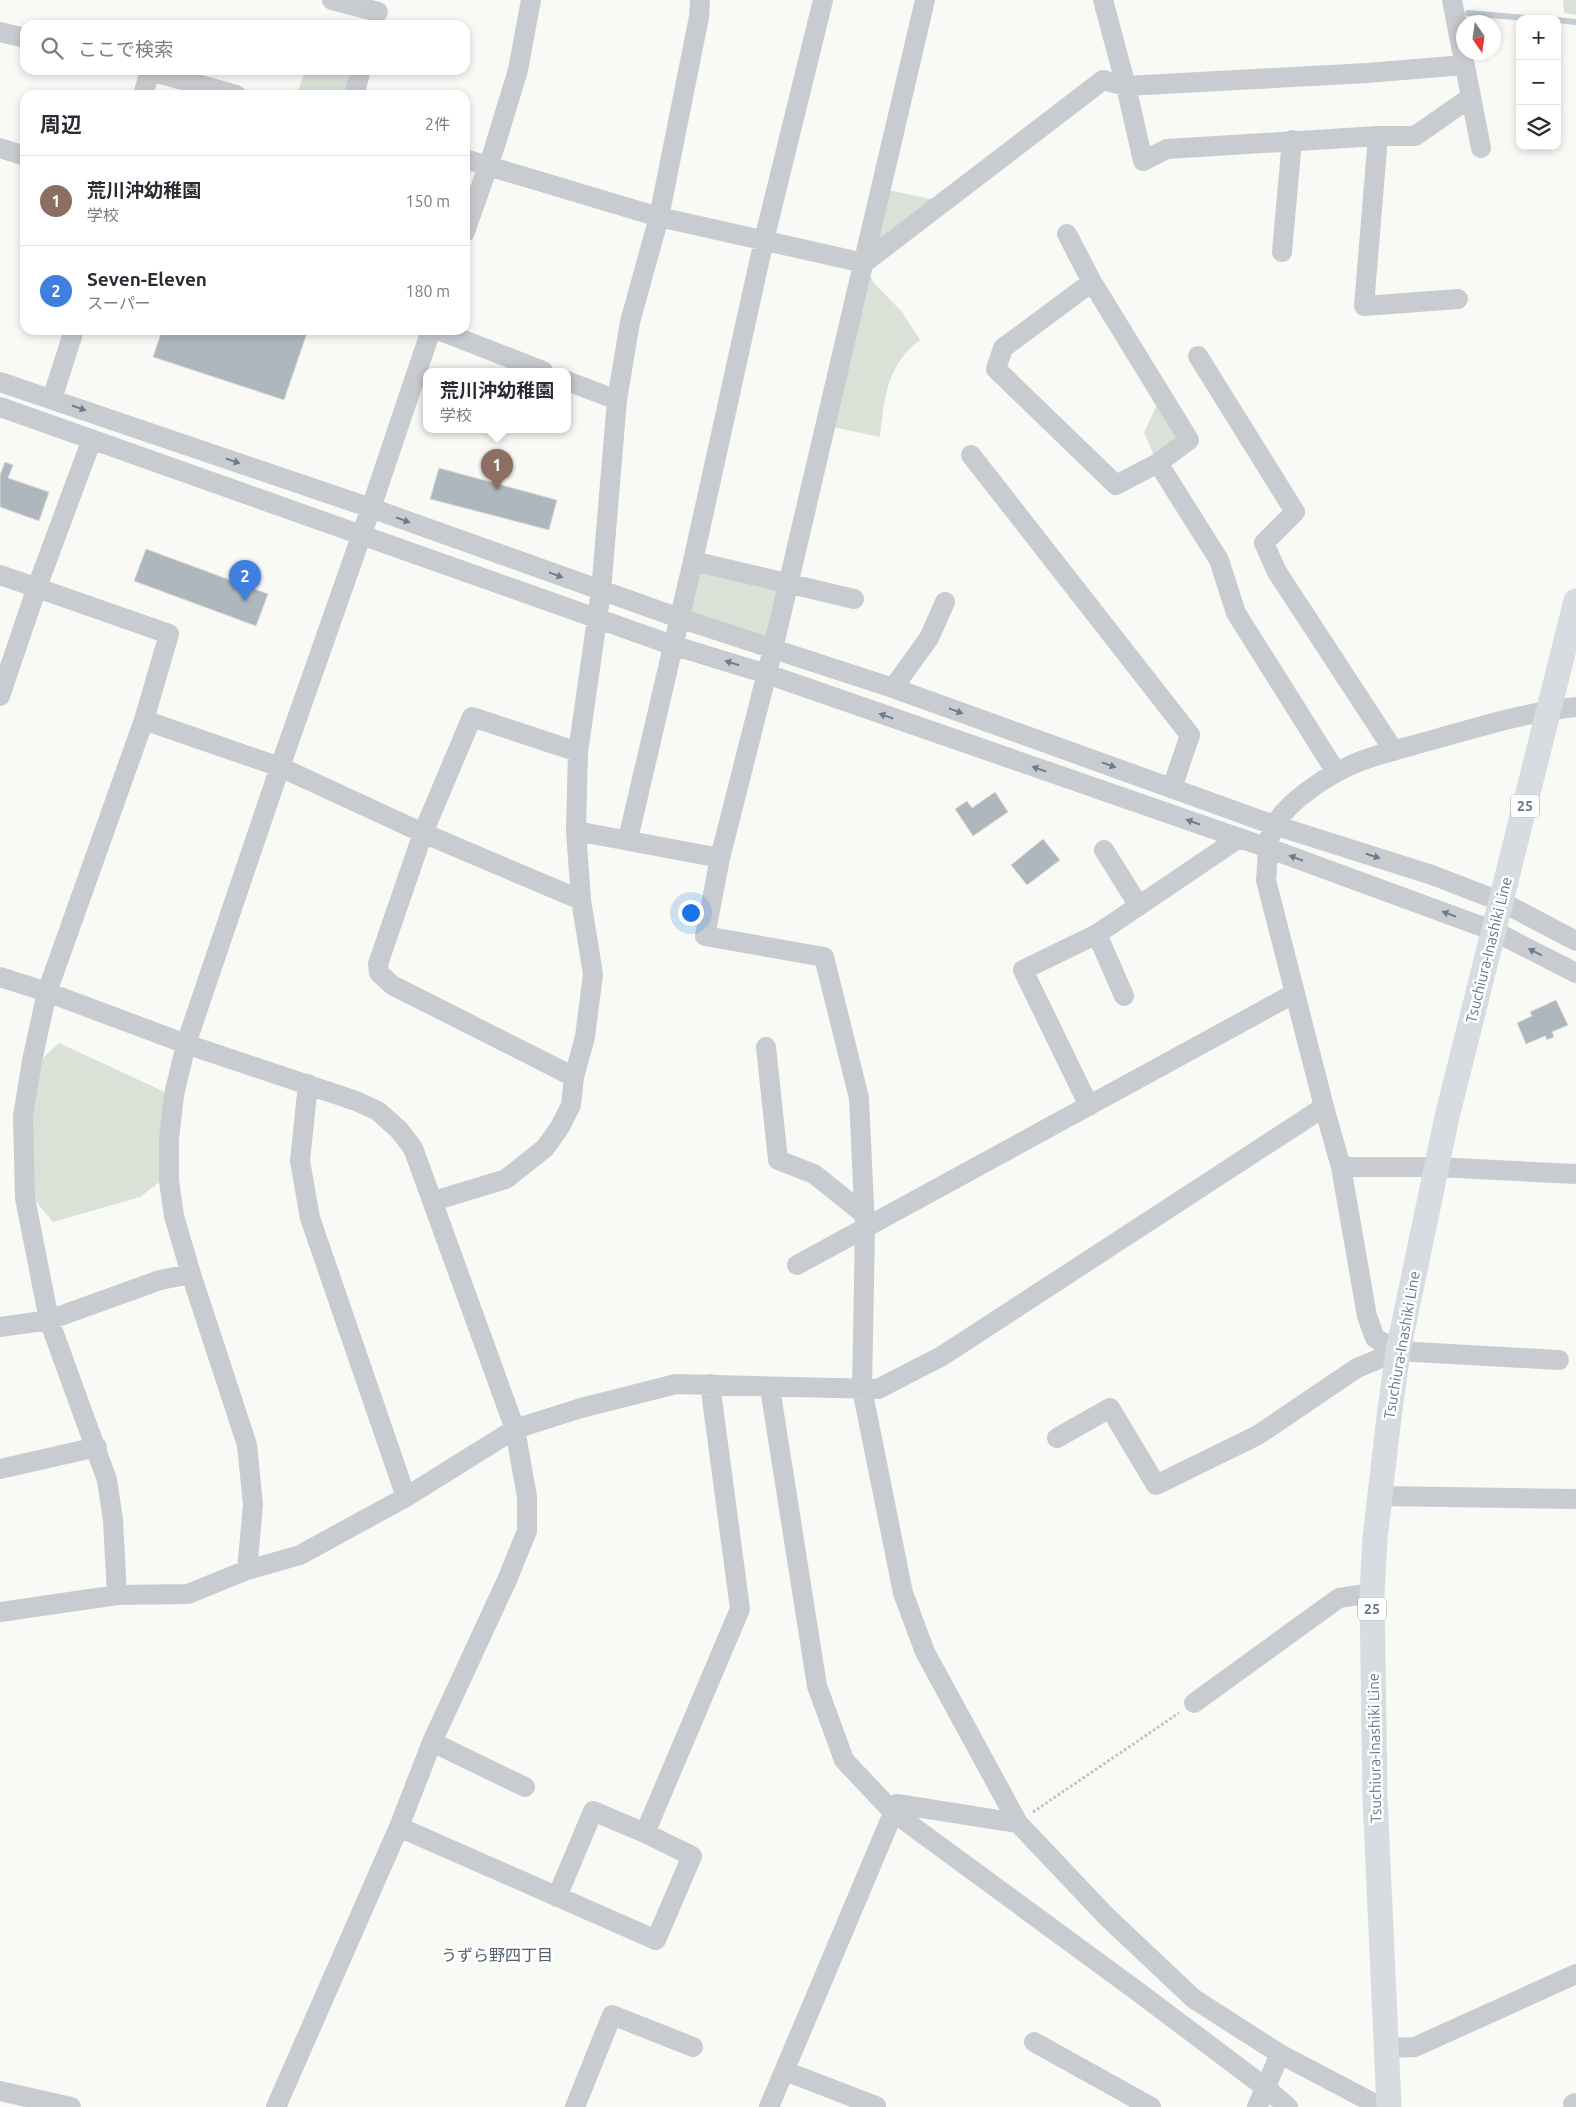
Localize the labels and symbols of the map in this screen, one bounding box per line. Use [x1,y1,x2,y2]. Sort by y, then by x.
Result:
north arrow [1456,15,1501,60]
one-way arrow [72,405,87,413]
pin: 1 [481,449,513,490]
one-way arrow [226,457,241,465]
one-way arrow [396,516,411,524]
pin: 2 [229,560,261,601]
one-way arrow [549,571,564,579]
one-way arrow [724,659,739,667]
one-way arrow [948,708,963,715]
one-way arrow [878,711,893,719]
one-way arrow [1101,762,1116,769]
one-way arrow [1032,765,1047,772]
road number: 25 [1511,794,1539,818]
one-way arrow [1185,818,1200,826]
one-way arrow [1365,853,1380,860]
one-way arrow [1288,854,1303,862]
street label: Tsuchiura-Inashiki Line [1462,875,1515,1025]
your location [678,900,704,926]
one-way arrow [1441,910,1456,917]
one-way arrow [1528,948,1543,956]
street label: Tsuchiura-Inashiki Line [1380,1270,1423,1420]
road number: 25 [1358,1598,1386,1620]
street label: Tsuchiura-Inashiki Line [1365,1673,1384,1823]
district label: うずら野四丁目 [441,1946,553,1964]

